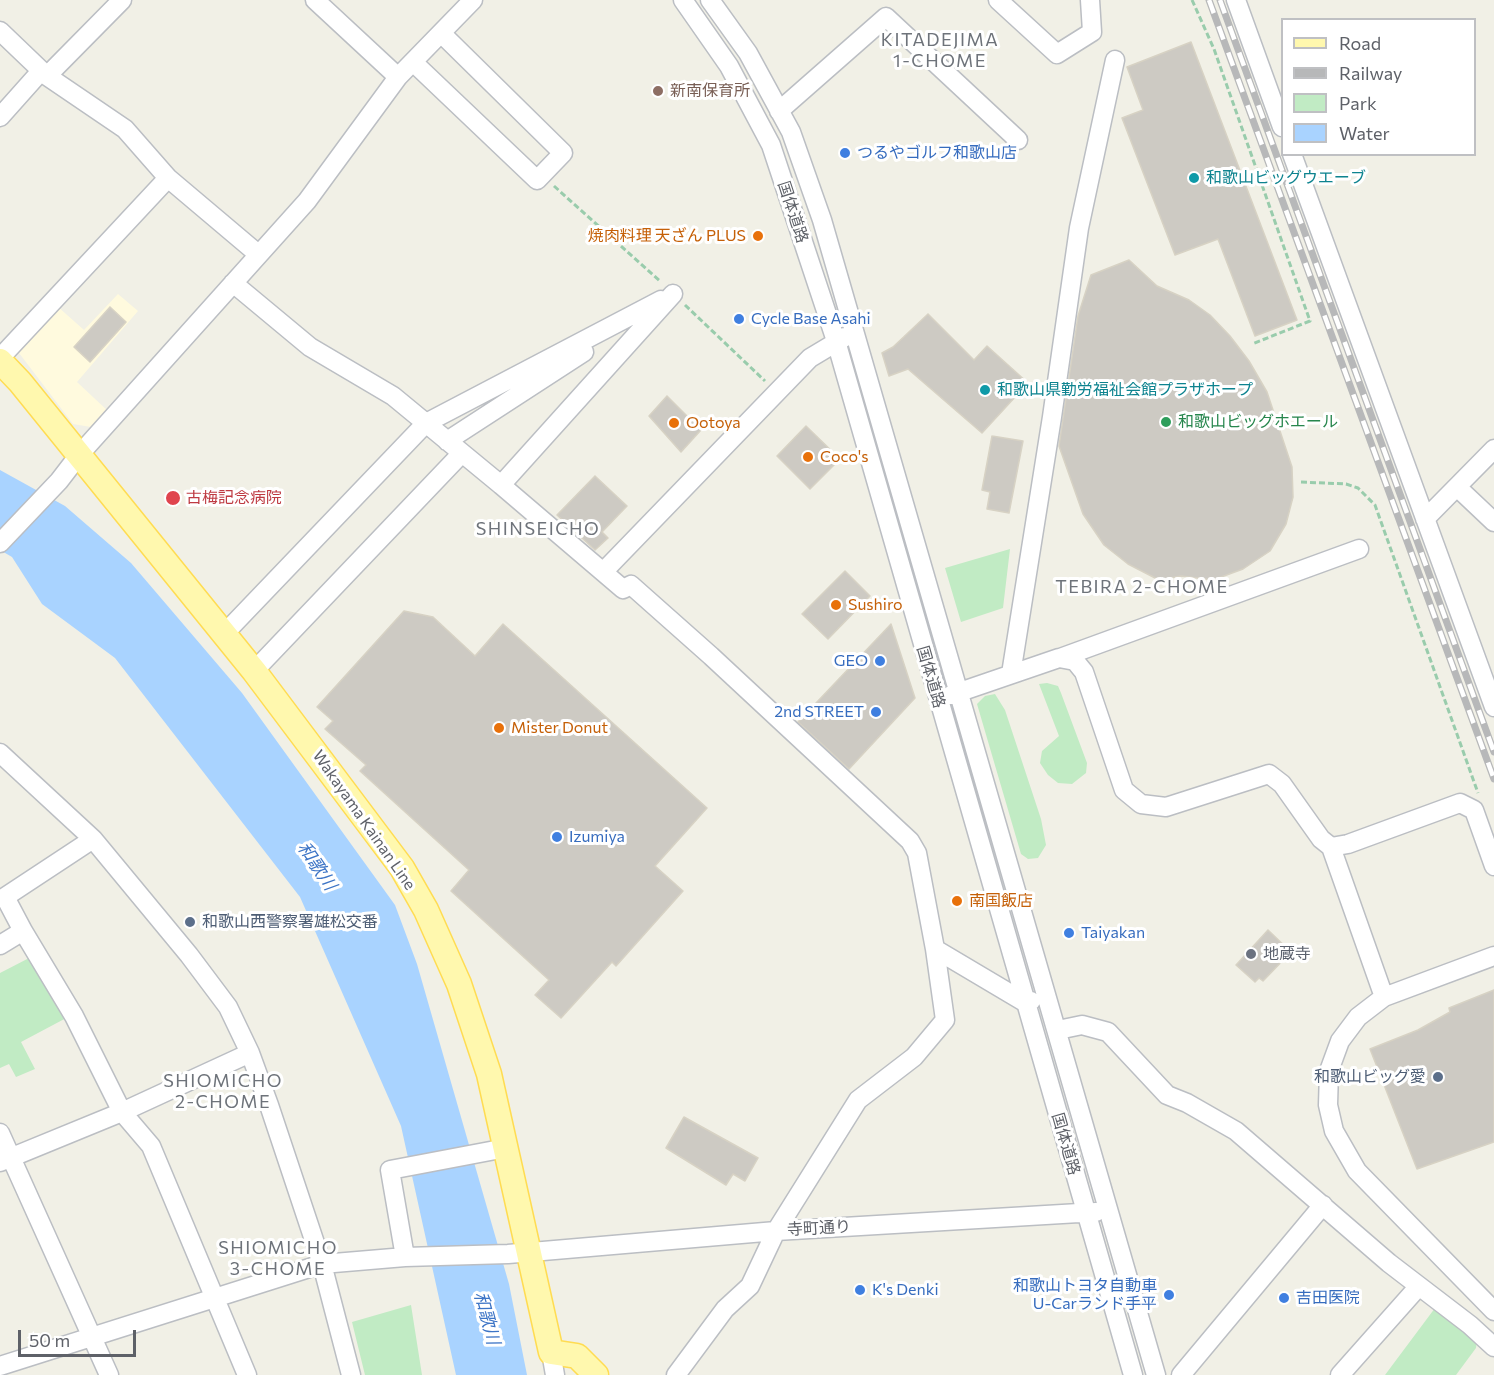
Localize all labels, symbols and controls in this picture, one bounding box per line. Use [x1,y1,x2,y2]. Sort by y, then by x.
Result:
legend [1281,18,1476,156]
district label: KITADEJIMA 1-CHOME [881,29,999,72]
text: Road [1339,32,1381,54]
text: Railway [1339,62,1402,84]
place label: 新南保育所 [670,81,750,101]
marker: 新南保育所 [651,84,665,98]
text: Park [1339,92,1377,114]
text: Water [1339,122,1390,144]
place label: つるやゴルフ和歌山店 [857,143,1017,163]
marker: つるやゴルフ和歌山店 [838,146,852,160]
place label: 和歌山ビッグウエーブ [1206,168,1366,188]
marker: 和歌山ビッグウエーブ [1187,171,1201,185]
street label: 国体道路 [774,179,812,245]
place label: 焼肉料理 天ざん PLUS [588,226,746,246]
marker: 焼肉料理 天ざん PLUS [751,229,765,243]
place label: Cycle Base Asahi [751,309,871,329]
marker: Cycle Base Asahi [732,312,746,326]
place label: 和歌山県勤労福祉会館プラザホープ [997,380,1253,400]
marker: 和歌山県勤労福祉会館プラザホープ [978,383,992,397]
place label: 和歌山ビッグホエール [1178,412,1338,432]
place label: Ootoya [686,413,741,433]
marker: 和歌山ビッグホエール [1159,415,1173,429]
marker: Ootoya [667,416,681,430]
place label: Coco's [820,447,869,467]
marker: Coco's [801,450,815,464]
place label: 古梅記念病院 [186,488,282,508]
marker: 古梅記念病院 [164,489,182,507]
district label: SHINSEICHO [476,518,600,540]
district label: TEBIRA 2-CHOME [1055,576,1229,598]
place label: Sushiro [848,595,903,615]
marker: Sushiro [829,598,843,612]
street label: 国体道路 [913,644,949,710]
place label: GEO [834,651,868,671]
marker: GEO [873,654,887,668]
place label: 2nd STREET [774,702,864,722]
marker: 2nd STREET [869,705,883,719]
place label: Mister Donut [511,718,608,738]
marker: Mister Donut [492,721,506,735]
street label: Wakayama Kainan Line [308,746,420,894]
place label: Izumiya [569,827,625,847]
marker: Izumiya [550,830,564,844]
water label: 和歌川 [293,838,341,894]
place label: 南国飯店 [969,891,1033,911]
marker: 南国飯店 [950,894,964,908]
place label: 和歌山西警察署雄松交番 [202,912,378,932]
marker: 和歌山西警察署雄松交番 [183,915,197,929]
place label: Taiyakan [1081,923,1145,943]
marker: Taiyakan [1062,926,1076,940]
place label: 地蔵寺 [1263,944,1311,964]
marker: 地蔵寺 [1244,947,1258,961]
place label: 和歌山ビッグ愛 [1314,1067,1426,1087]
district label: SHIOMICHO 2-CHOME [163,1070,283,1112]
marker: 和歌山ビッグ愛 [1431,1070,1445,1084]
street label: 国体道路 [1048,1111,1084,1177]
street label: 寺町通り [787,1217,851,1239]
district label: SHIOMICHO 3-CHOME [218,1237,338,1280]
place label: 和歌山トヨタ自動車 U-Carランド手平 [1013,1276,1157,1314]
place label: K's Denki [872,1280,938,1300]
marker: K's Denki [853,1283,867,1297]
marker: 和歌山トヨタ自動車 U-Carランド手平 [1162,1288,1176,1302]
place label: 吉田医院 [1296,1288,1360,1308]
water label: 和歌川 [470,1289,504,1347]
marker: 吉田医院 [1277,1291,1291,1305]
scale bar [21,1318,140,1356]
text: 50 m [29,1329,70,1351]

